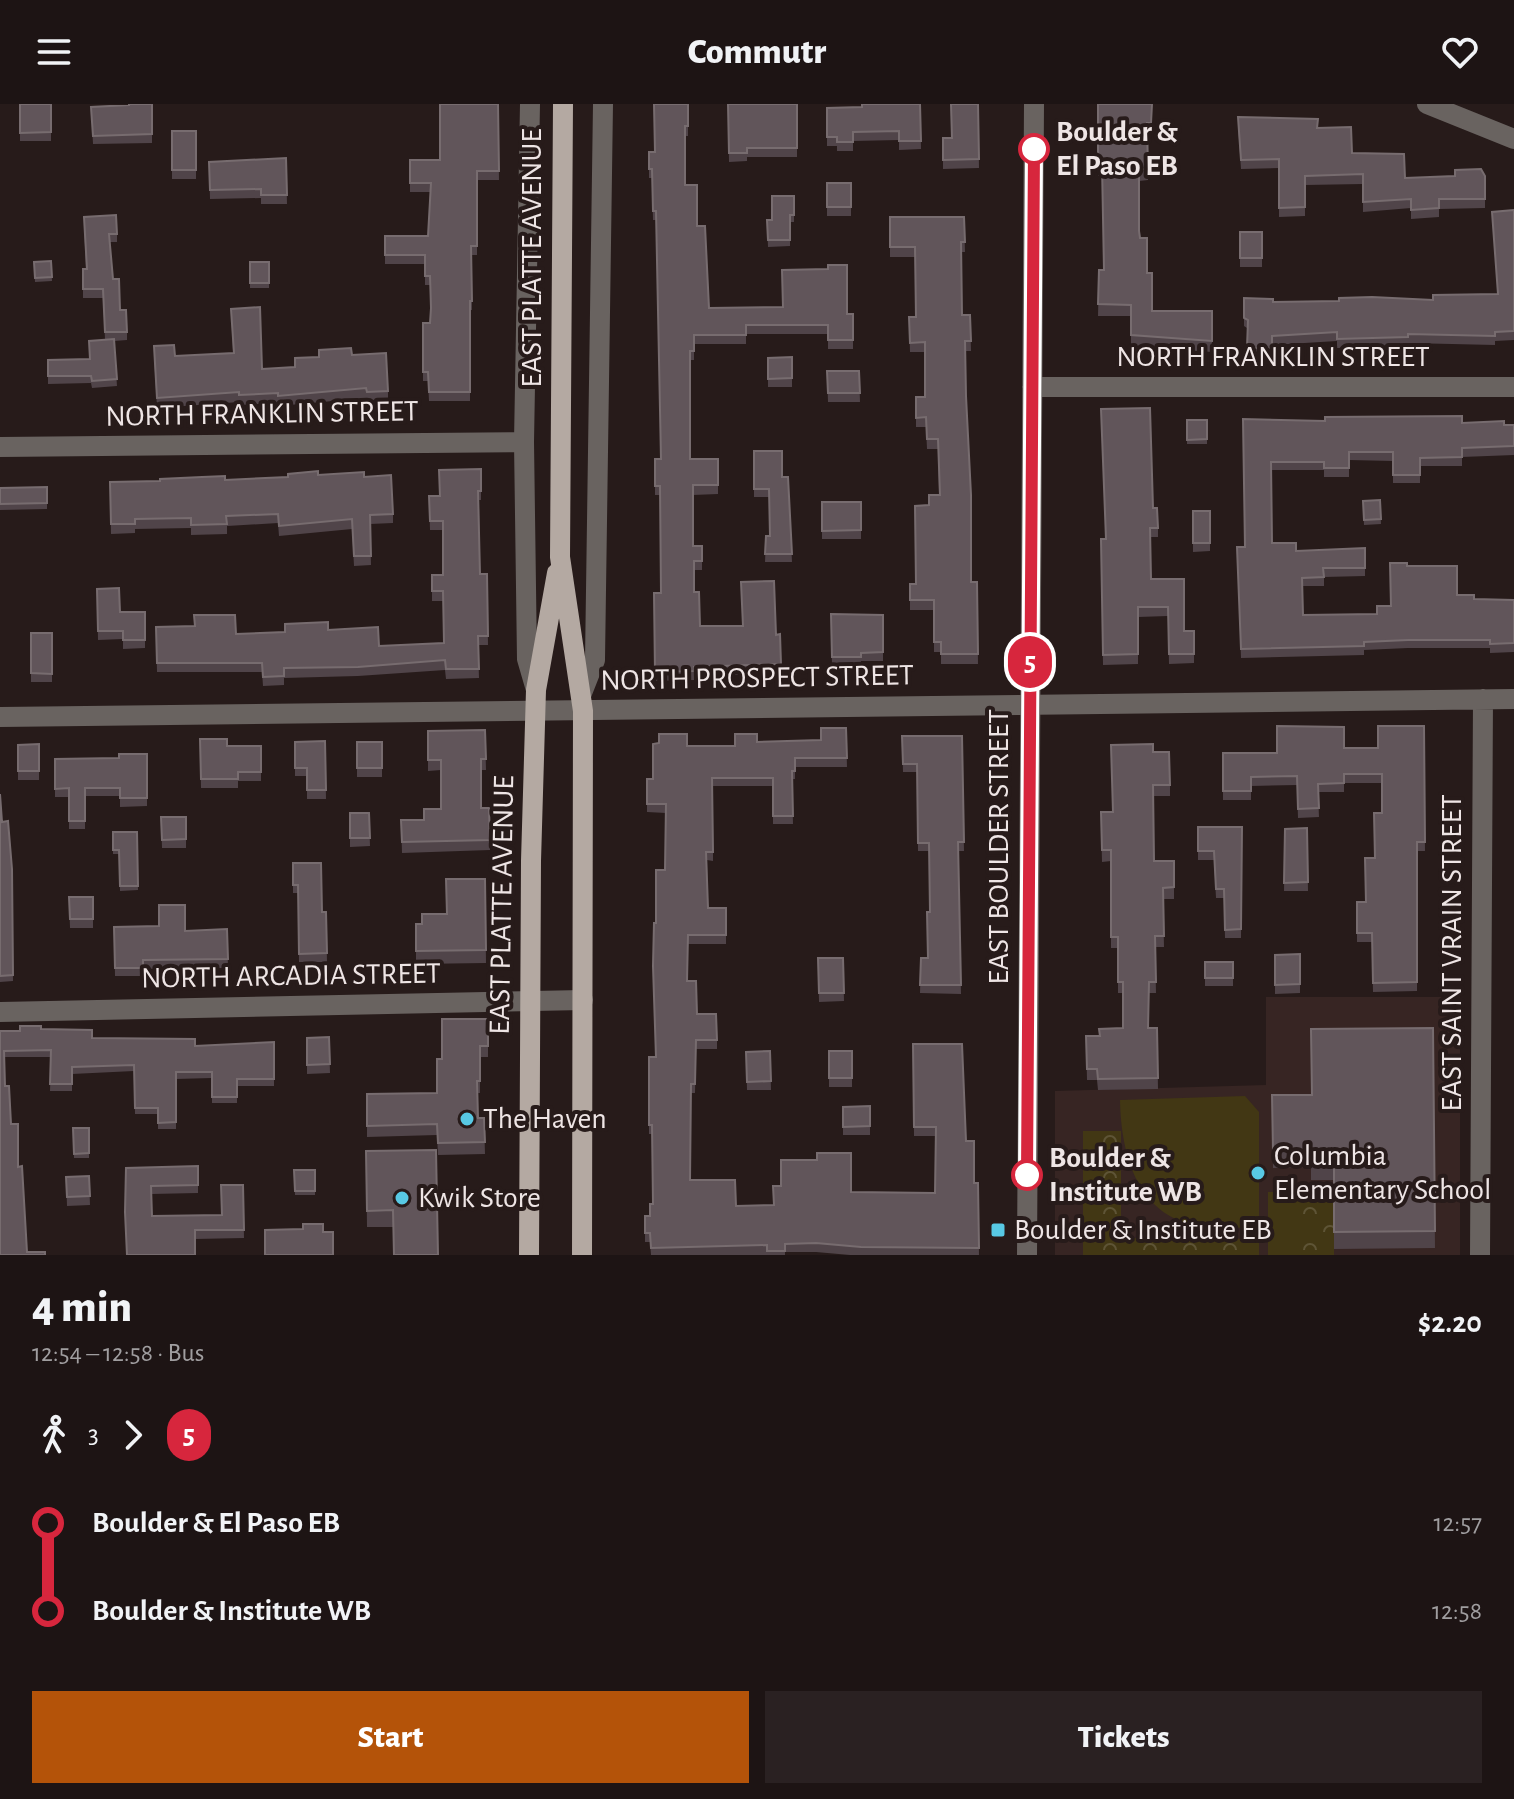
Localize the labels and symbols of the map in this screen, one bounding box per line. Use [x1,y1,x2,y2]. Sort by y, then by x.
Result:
place label: Boulder & El Paso EB [1056,117,1178,181]
street label: EAST PLATTE AVENUE [517,128,547,388]
marker: Boulder & El Paso EB [1019,134,1049,164]
street label: NORTH FRANKLIN STREET [1116,342,1430,372]
street label: NORTH FRANKLIN STREET [105,396,419,432]
line badge: 5 [1004,636,1056,688]
street label: NORTH PROSPECT STREET [600,660,914,696]
street label: EAST BOULDER STREET [984,709,1014,985]
street label: EAST PLATTE AVENUE [485,775,519,1035]
street label: EAST SAINT VRAIN STREET [1437,794,1467,1112]
street label: NORTH ARCADIA STREET [141,958,441,994]
place label: The Haven [483,1104,607,1134]
marker: The Haven [458,1110,476,1128]
place label: Columbia Elementary School [1274,1141,1492,1205]
place label: Boulder & Institute WB [1049,1143,1202,1207]
marker: Boulder & Institute WB [1012,1160,1042,1190]
marker: Columbia Elementary School [1249,1164,1267,1182]
place label: Kwik Store [418,1183,541,1213]
marker: Kwik Store [393,1189,411,1207]
place label: Boulder & Institute EB [1014,1215,1272,1245]
marker: Boulder & Institute EB [989,1221,1007,1239]

